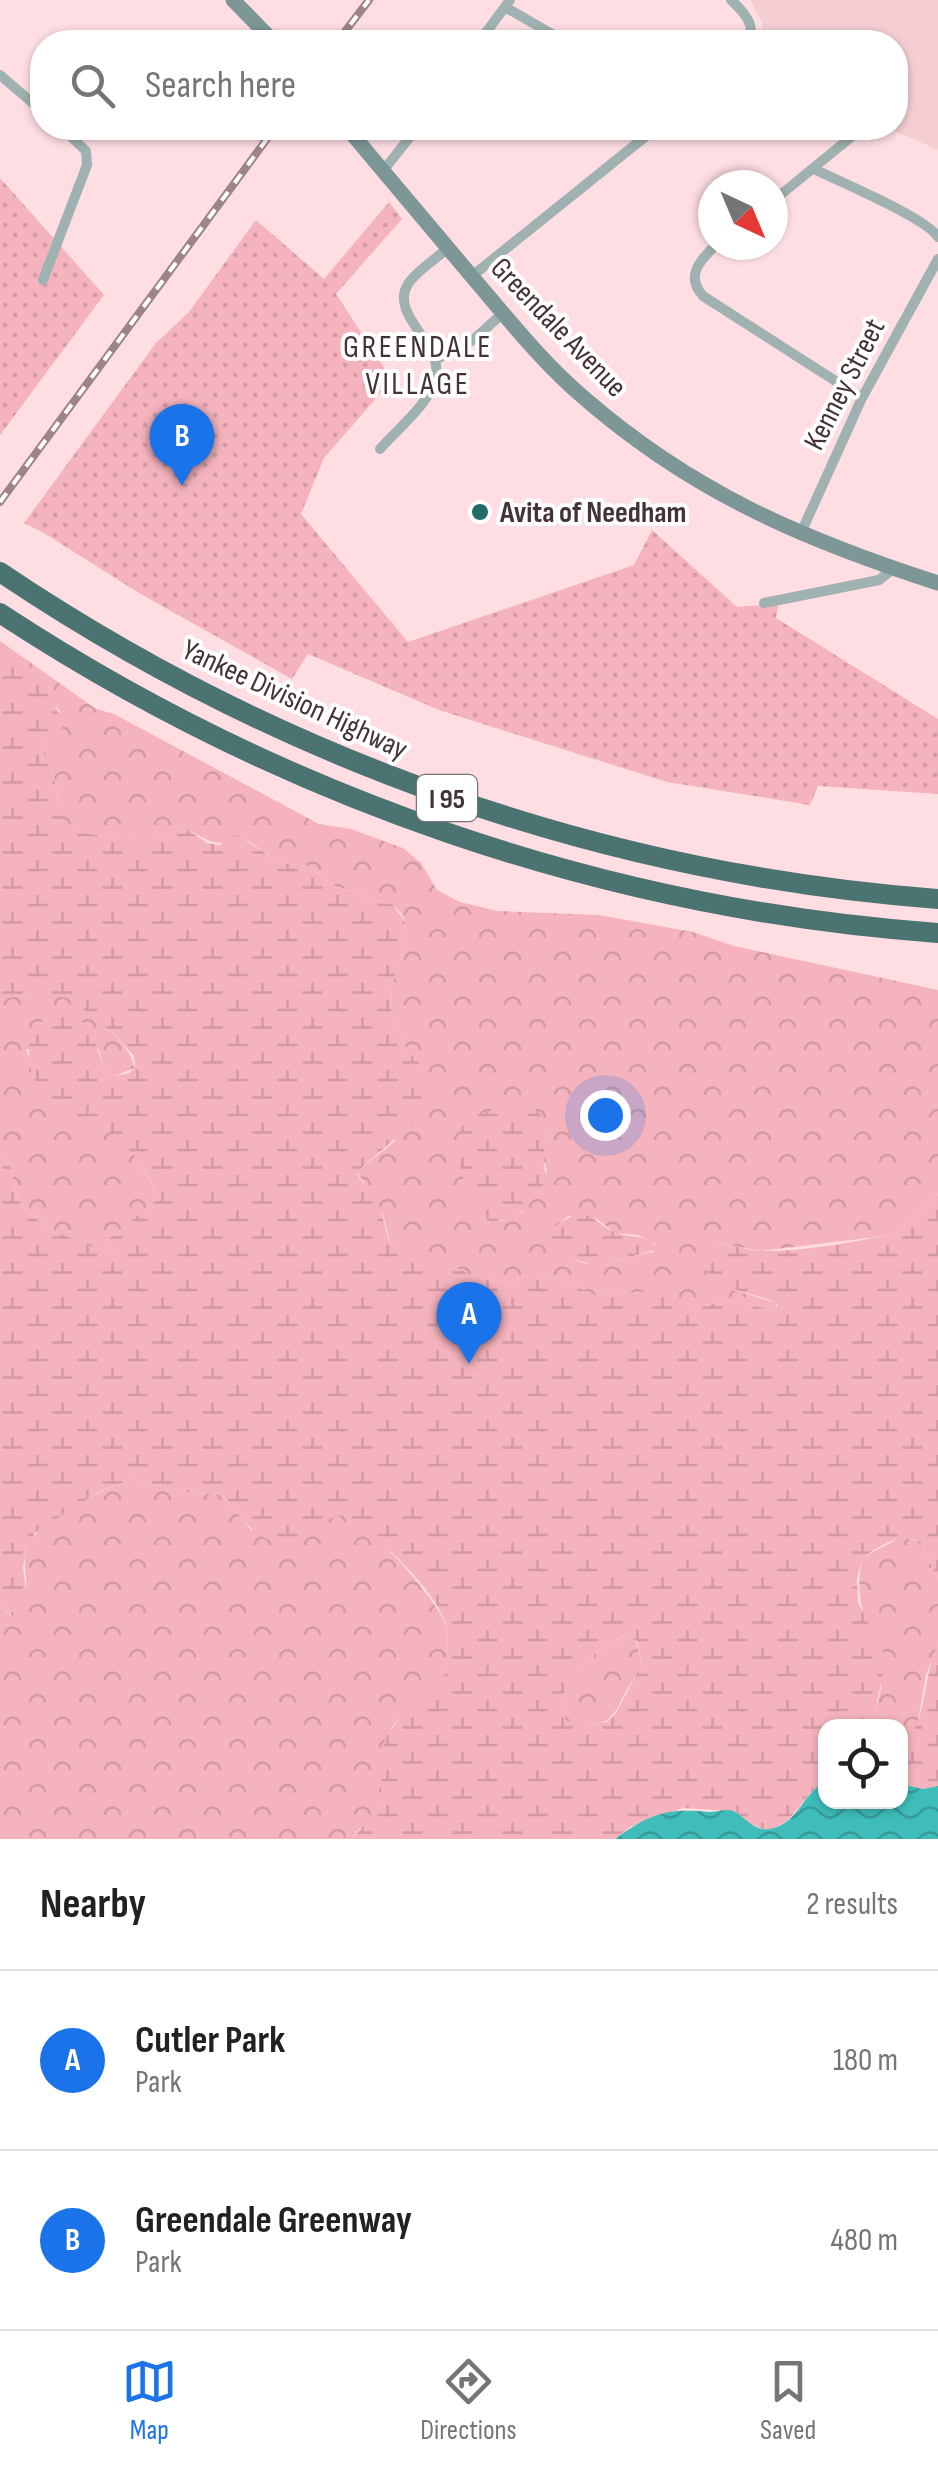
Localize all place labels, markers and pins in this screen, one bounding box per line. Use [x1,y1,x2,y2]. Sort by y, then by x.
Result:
pin: B [150,404,214,486]
place label: Avita of Needham [499,495,686,531]
marker: Avita of Needham [469,501,491,523]
pin: A [436,1282,502,1364]

